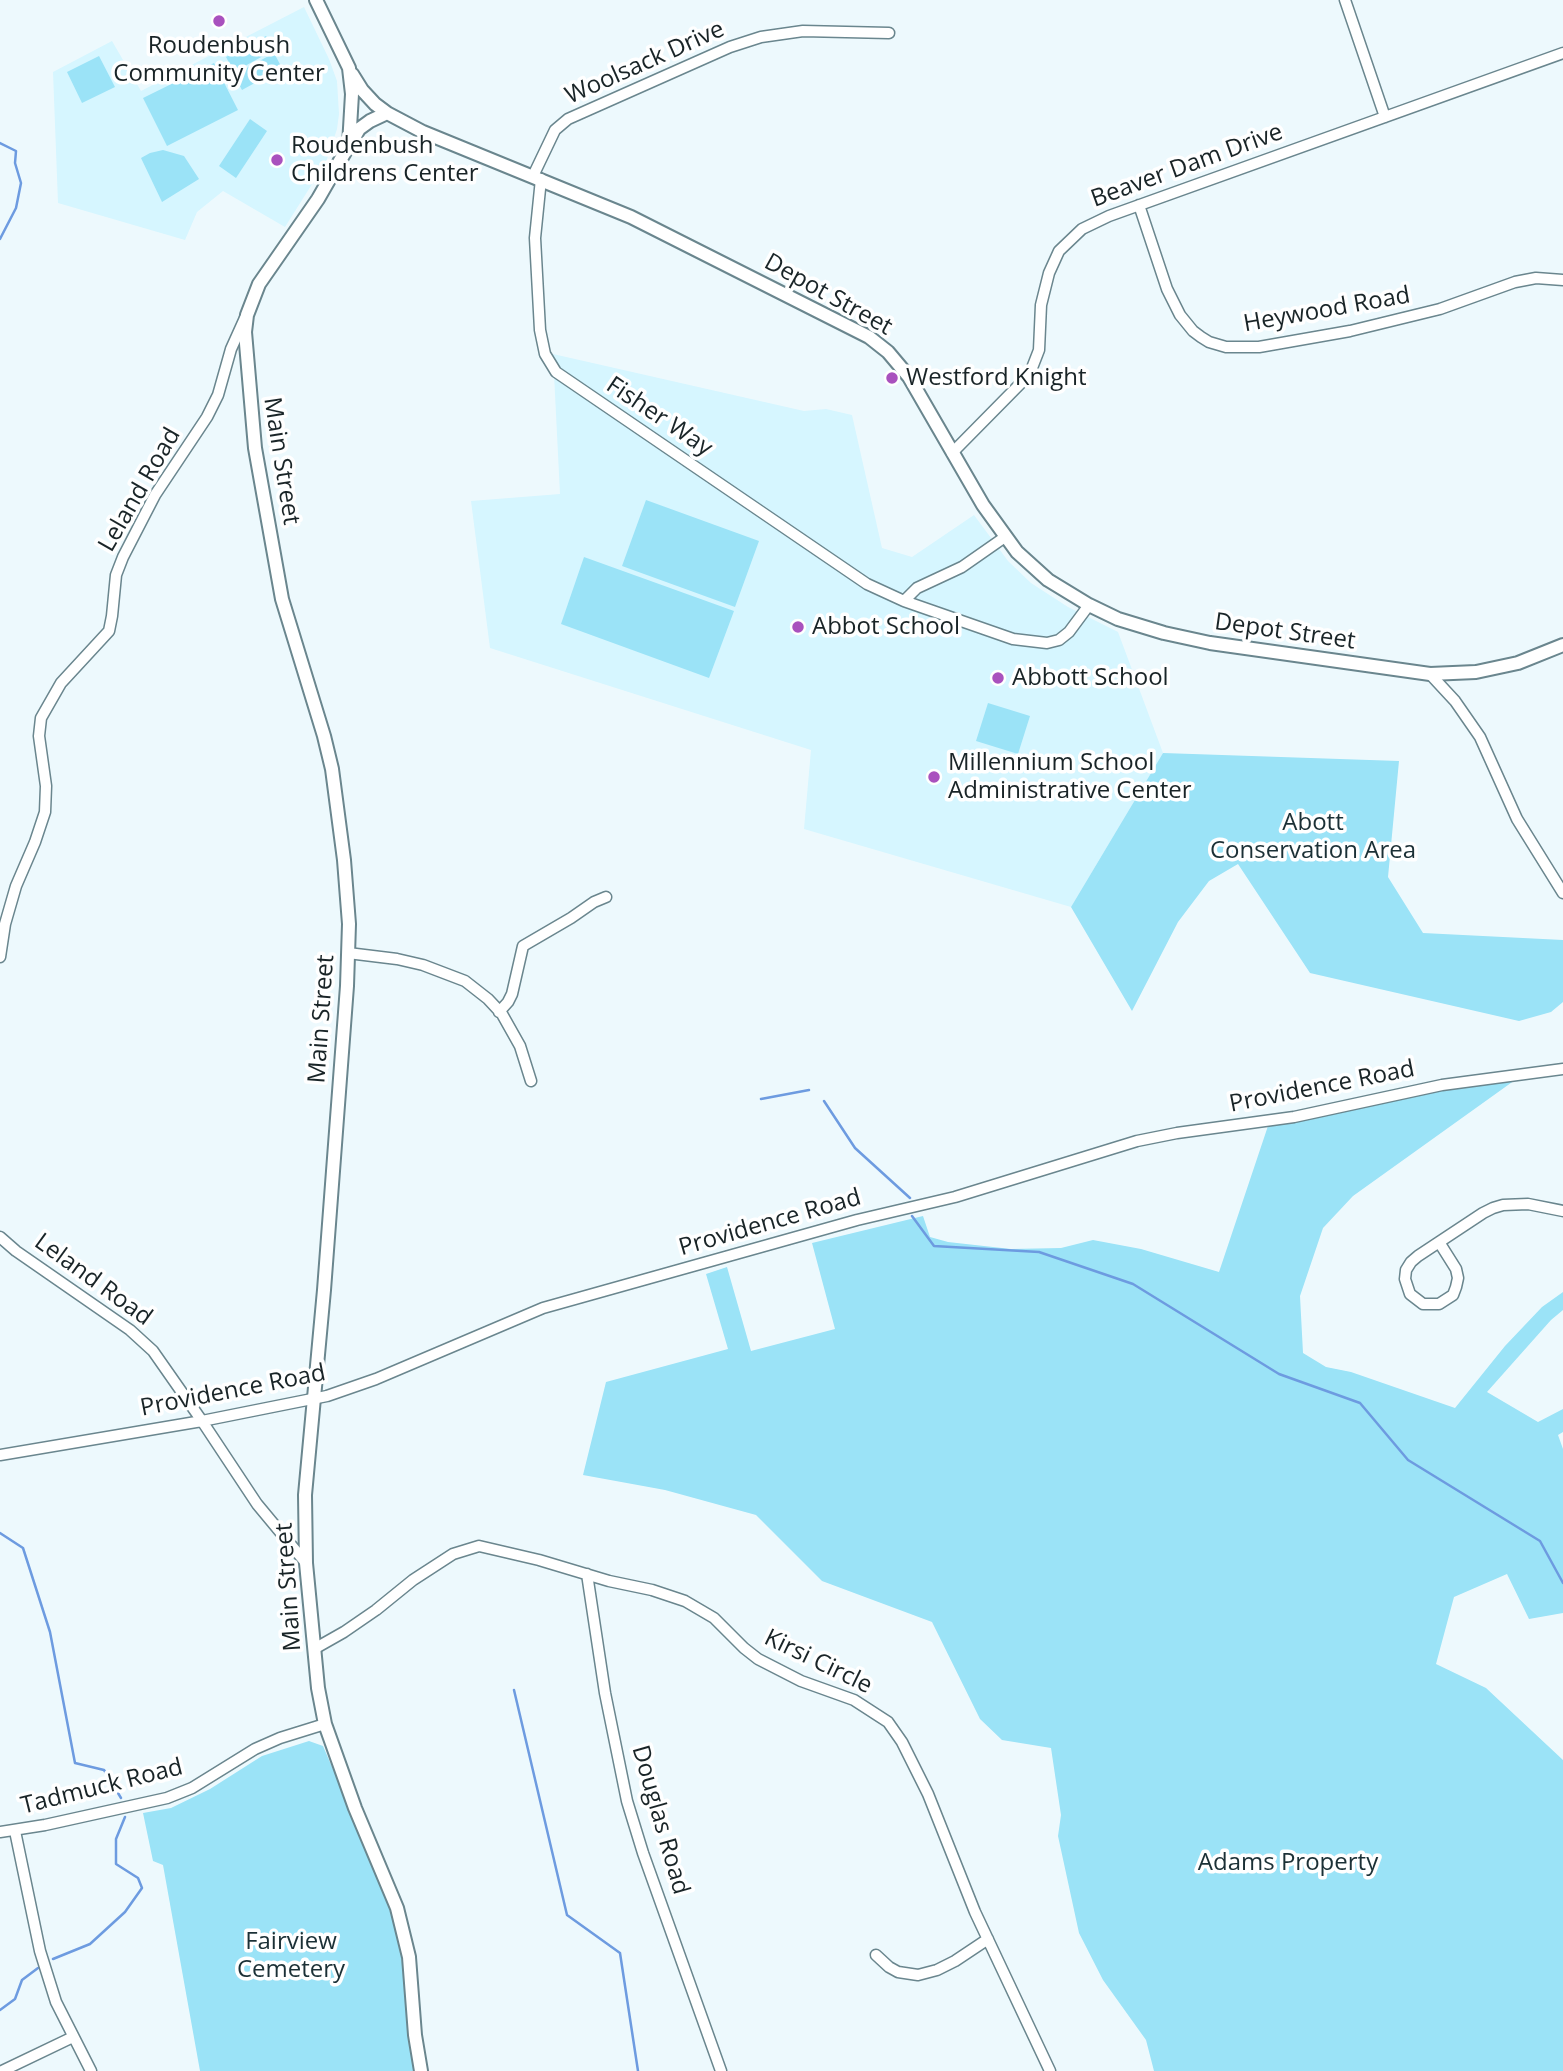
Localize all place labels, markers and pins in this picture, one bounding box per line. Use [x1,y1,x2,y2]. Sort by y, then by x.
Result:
marker: Roudenbush Community Center [211,13,227,29]
place label: Roudenbush Community Center [113,32,325,88]
place label: Roudenbush Childrens Center [291,132,478,188]
marker: Roudenbush Childrens Center [269,152,285,168]
place label: Westford Knight [906,364,1087,392]
marker: Westford Knight [884,370,900,386]
place label: Abbot School [812,613,960,641]
marker: Abbot School [790,619,806,635]
place label: Abbott School [1012,664,1169,692]
marker: Abbott School [990,670,1006,686]
place label: Millennium School Administrative Center [948,749,1192,805]
marker: Millennium School Administrative Center [926,769,942,785]

